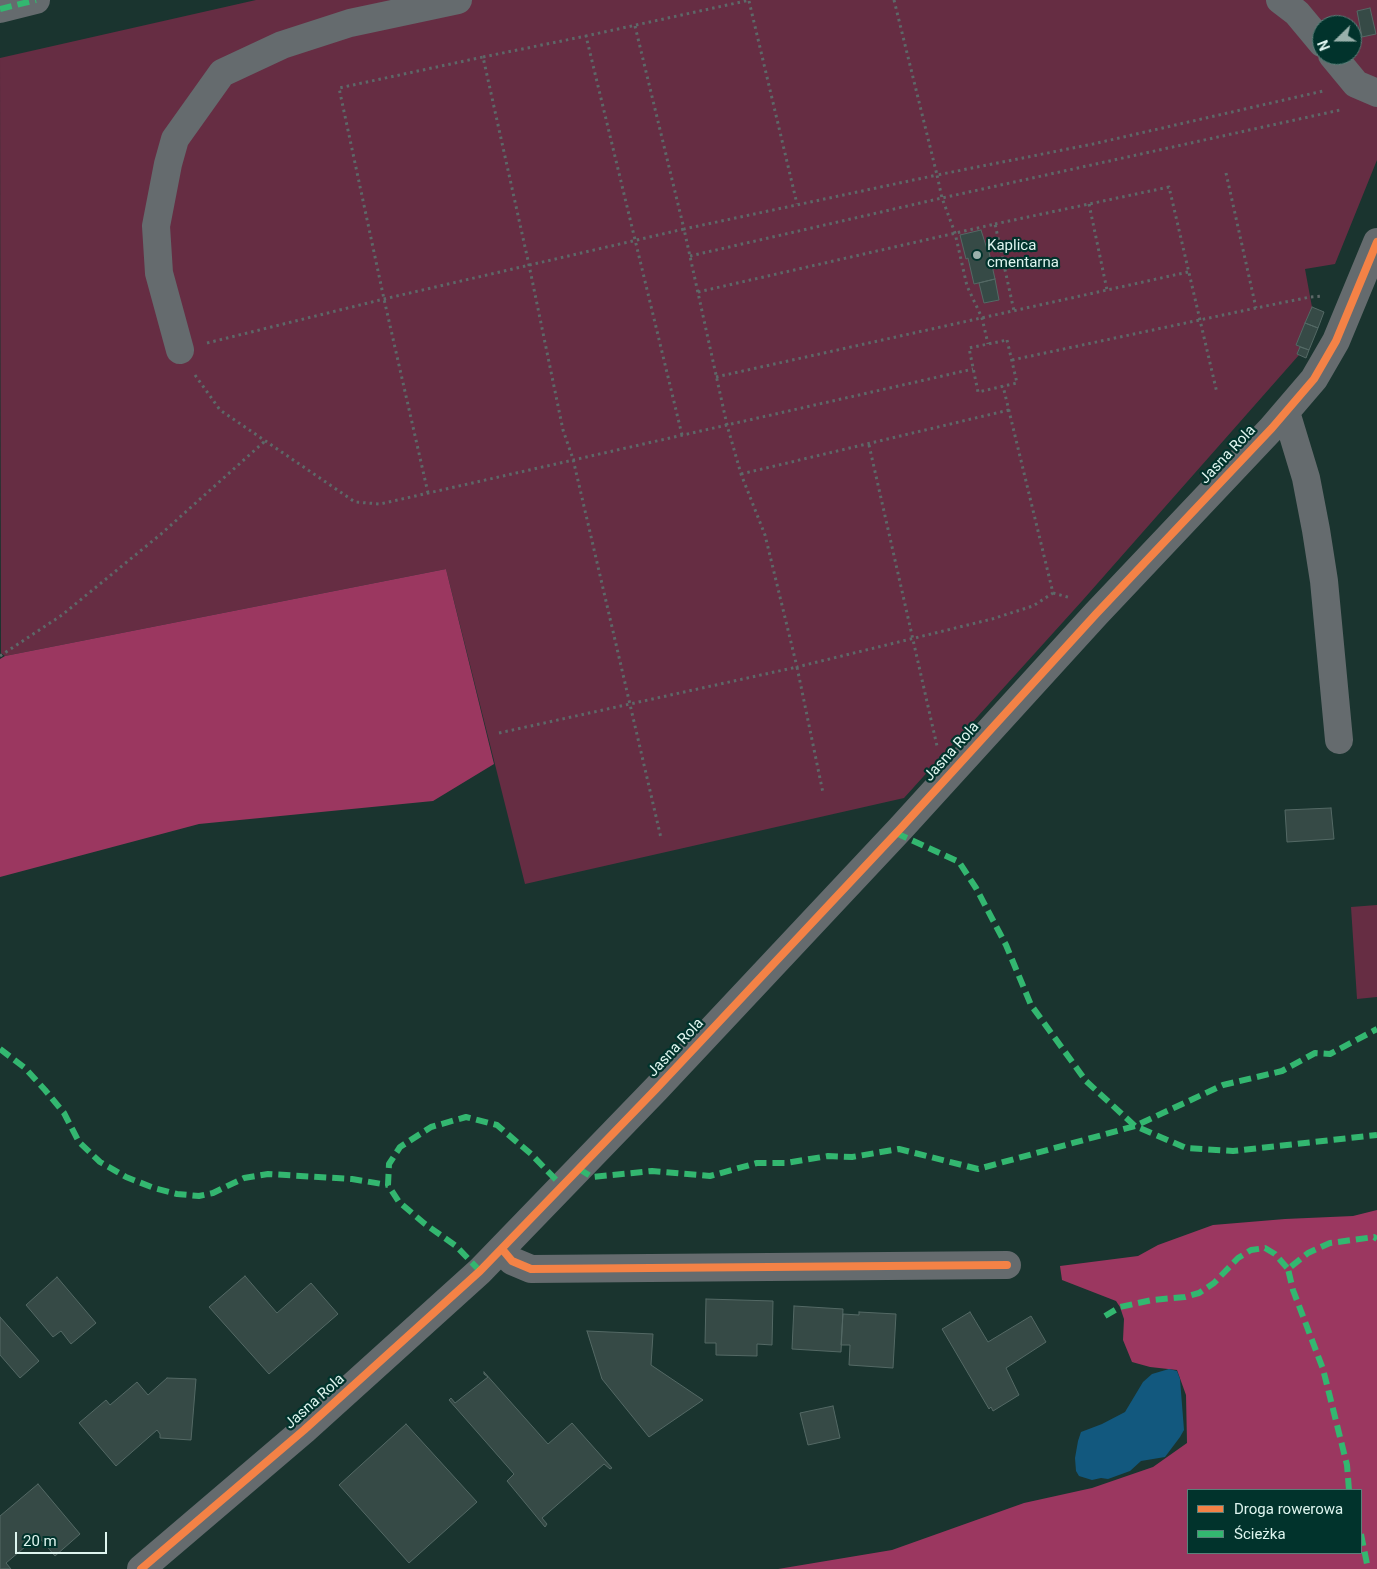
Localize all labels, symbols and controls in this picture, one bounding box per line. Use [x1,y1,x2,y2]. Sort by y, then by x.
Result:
north arrow [1312,15,1362,65]
text: N [1315,38,1333,53]
place label: Kaplica cmentarna [987,237,1059,272]
marker: Kaplica cmentarna [971,249,983,261]
street label: Jasna Rola [1196,422,1260,488]
street label: Jasna Rola [921,719,983,785]
street label: Jasna Rola [644,1015,708,1081]
street label: Jasna Rola [282,1371,348,1433]
legend [1187,1489,1362,1554]
text: Droga rowerowa [1234,1500,1343,1518]
scale bar [18,1522,110,1554]
text: Ścieżka [1234,1525,1286,1543]
text: 20 m [23,1532,57,1550]

